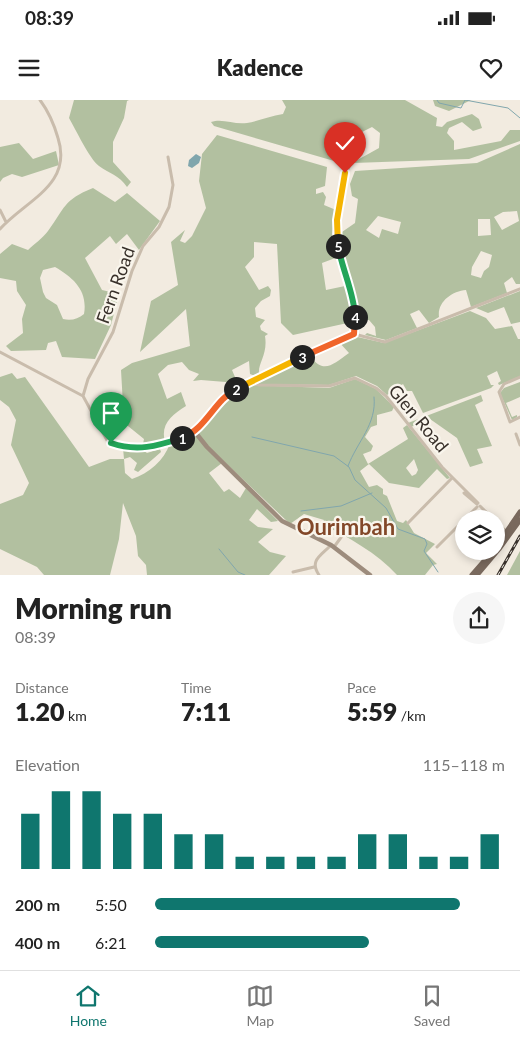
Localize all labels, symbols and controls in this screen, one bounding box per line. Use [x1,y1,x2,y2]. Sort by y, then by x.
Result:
text: 08:39 [25,6,74,29]
icon: menu [15,54,43,82]
text: Kadence [217,54,303,81]
icon: heart [477,54,505,82]
pin [324,122,366,173]
icon: check [331,129,359,157]
pin: 5 [326,234,350,258]
text: 5 [334,238,343,255]
street label: Fern Road [91,244,139,326]
pin: 4 [342,304,368,330]
text: 4 [351,309,360,326]
pin: 3 [290,344,314,370]
text: 3 [298,349,307,366]
pin: 2 [224,376,248,402]
street label: Glen Road [384,380,454,456]
text: 2 [232,381,241,398]
pin [90,392,132,443]
icon: arrive [97,399,125,427]
pin: 1 [170,426,194,450]
text: 1 [178,430,187,447]
map controls [455,510,505,560]
button: layers [455,510,505,560]
district label: Ourimbah [297,513,395,540]
text: Morning run [15,591,172,625]
button: share [453,592,505,644]
text: 08:39 [15,627,56,646]
text: Distance [15,679,69,696]
text: Time [181,679,212,696]
text: Pace [347,679,376,696]
text: 1.20 [15,696,64,726]
text: 7:11 [181,696,231,726]
text: 5:59 [347,696,397,726]
text: km [64,707,87,724]
text: /km [397,707,426,724]
text: Elevation [15,755,80,774]
text: 115–118 m [423,755,505,774]
text: 200 m [15,895,60,914]
text: 5:50 [95,895,127,914]
text: 400 m [15,933,60,952]
text: 6:21 [95,933,127,952]
tab: Home [70,982,107,1029]
tab: Map [246,982,274,1029]
tab: Saved [414,982,450,1029]

